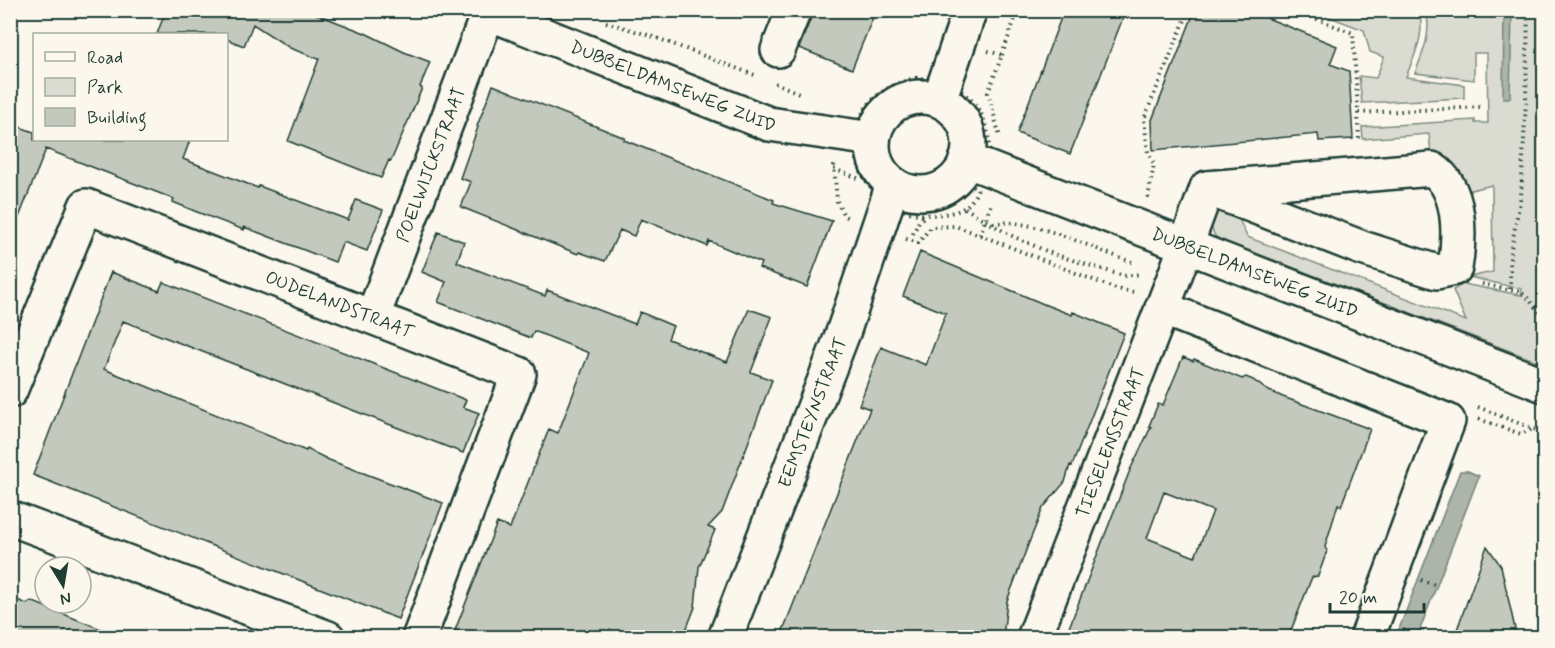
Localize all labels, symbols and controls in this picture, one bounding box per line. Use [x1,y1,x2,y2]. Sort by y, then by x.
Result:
legend [33,33,228,141]
street label: DUBBELDAMSEWEG ZUID [567,36,778,138]
text: Road [87,46,123,70]
text: Park [87,76,123,100]
street label: POELWIJCKSTRAAT [391,84,472,246]
text: Building [87,106,147,132]
street label: DUBBELDAMSEWEG ZUID [1148,222,1361,324]
street label: OUDELANDSTRAAT [262,266,417,345]
street label: EEMSTEYNSTRAAT [773,334,853,491]
street label: TIESELENSSTRAAT [1071,364,1151,521]
north arrow [33,555,93,615]
scale bar [1330,576,1424,614]
text: 20 m [1339,586,1377,610]
text: N [58,587,73,610]

